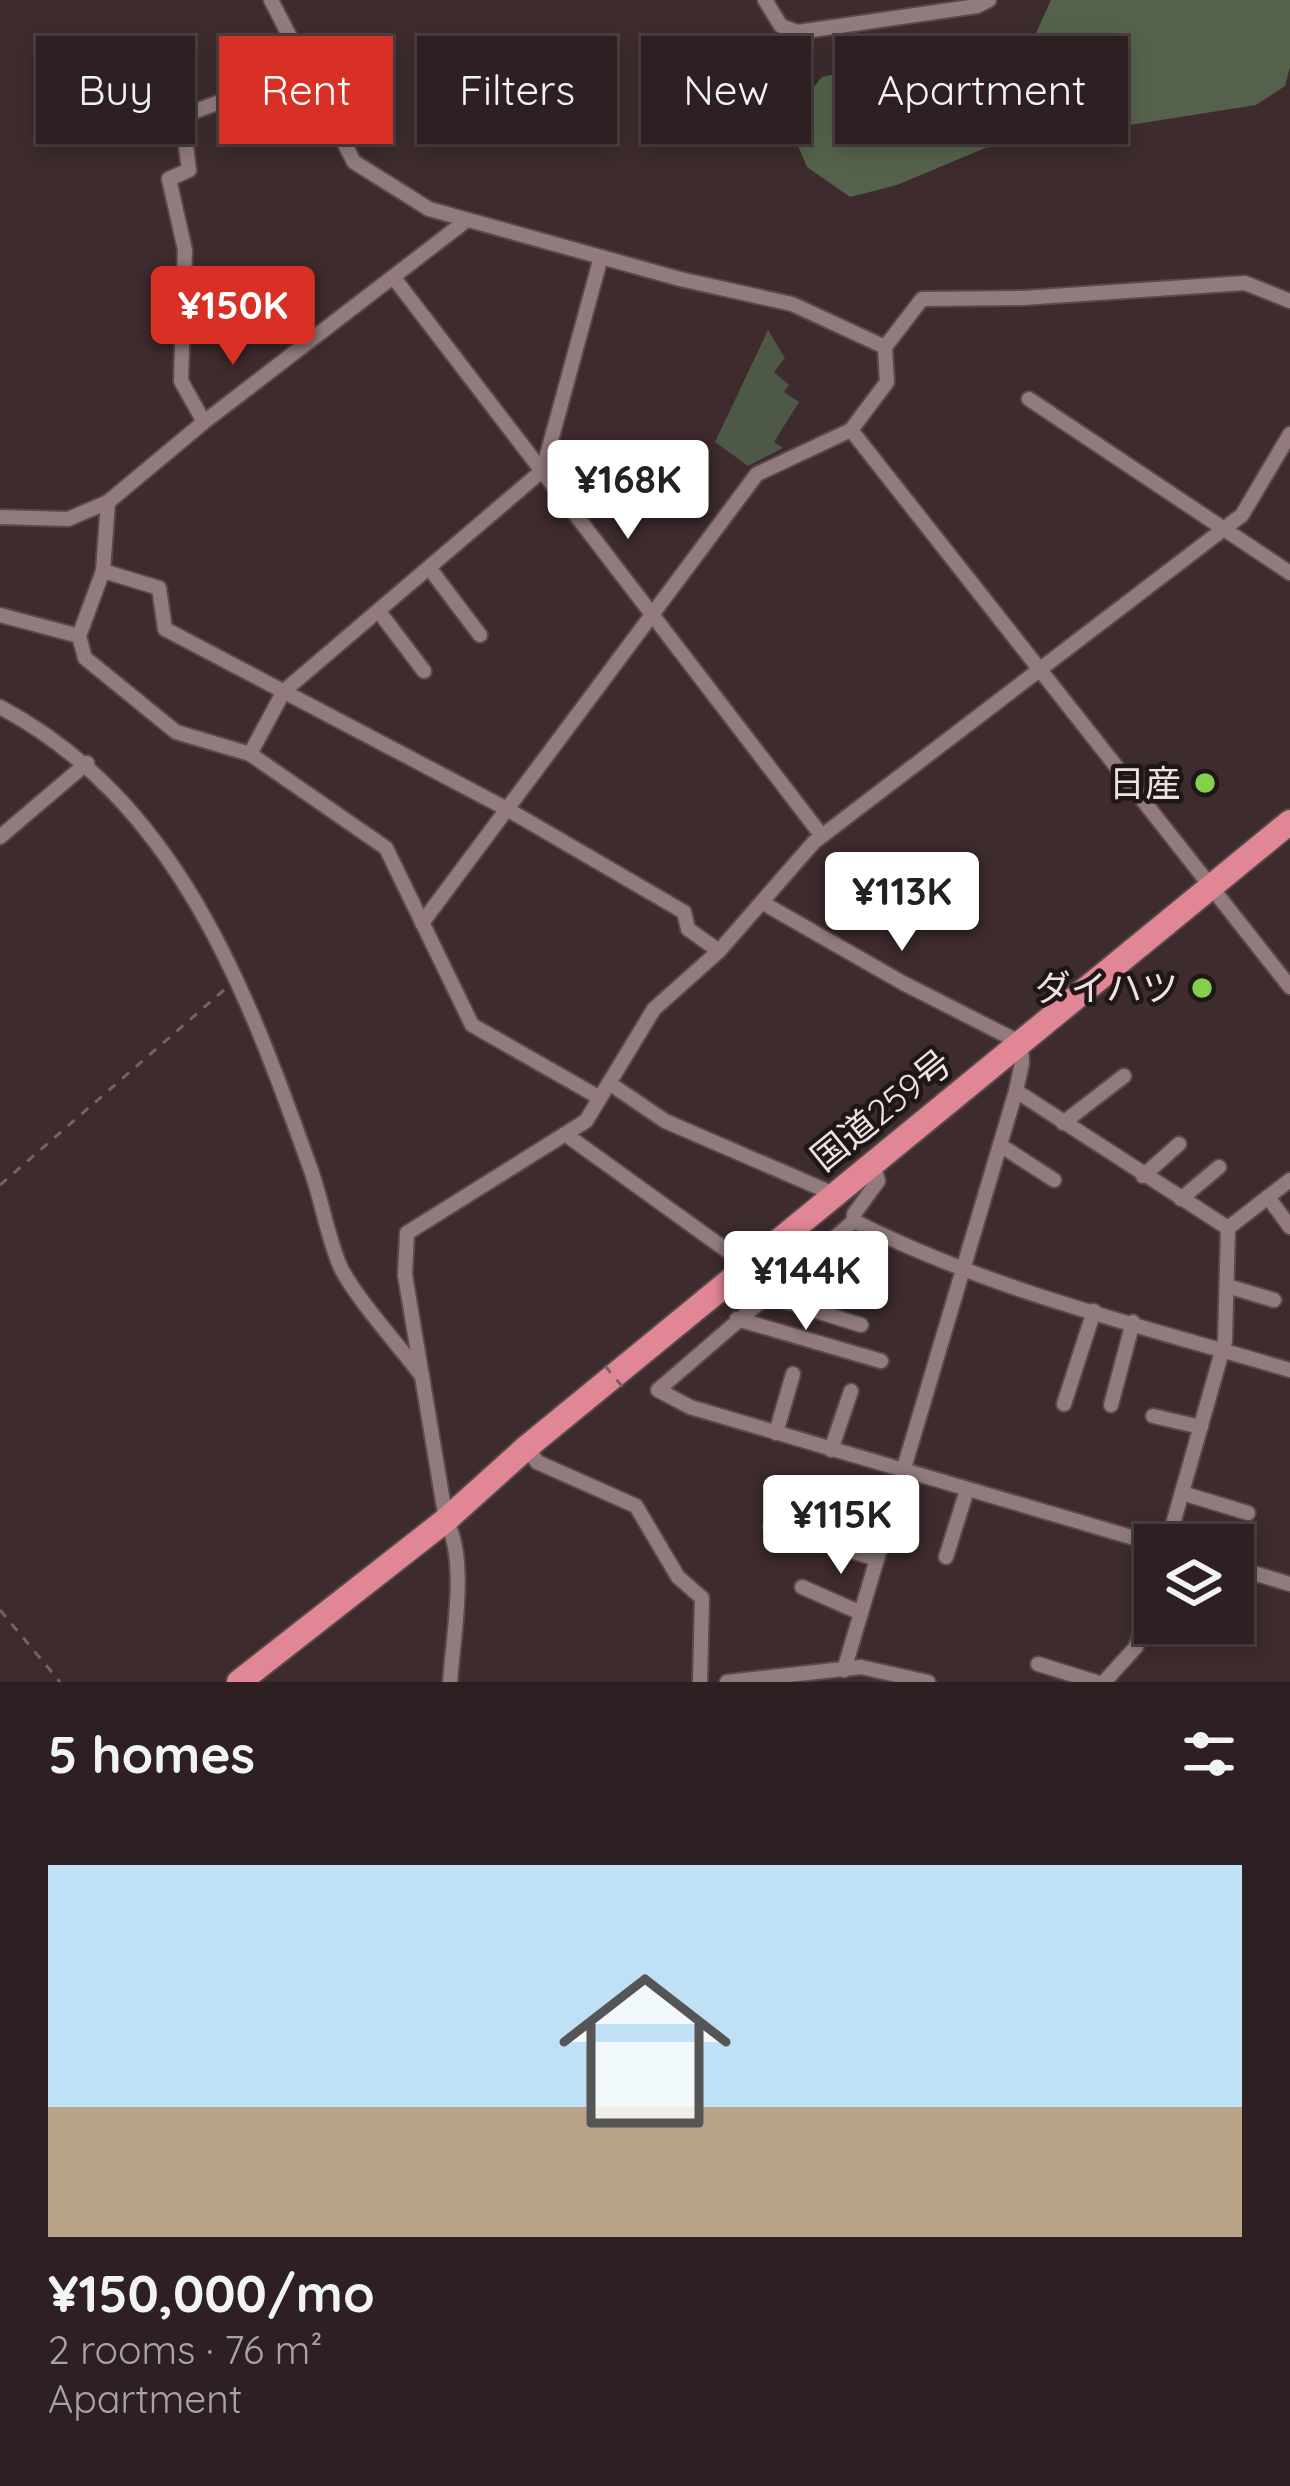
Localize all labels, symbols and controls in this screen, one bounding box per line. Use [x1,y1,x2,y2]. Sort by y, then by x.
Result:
chip: Buy [36,36,195,144]
chip: Rent [219,36,393,144]
chip: Filters [417,36,617,144]
chip: New [641,36,811,144]
chip: Apartment [835,36,1128,144]
pin: ¥150K [149,266,317,368]
text: ¥150K [178,280,288,329]
pin: ¥168K [544,440,712,542]
text: ¥168K [575,454,681,503]
place label: 日産 [1109,760,1181,805]
marker: 日産 [1192,770,1218,796]
pin: ¥113K [818,852,986,954]
text: ¥113K [852,866,952,915]
place label: ダイハツ [1035,965,1178,1010]
marker: ダイハツ [1189,975,1215,1001]
street label: 国道259号 [801,1039,960,1180]
pin: ¥144K [722,1231,890,1333]
text: ¥144K [751,1245,861,1294]
pin: ¥115K [757,1475,925,1577]
text: ¥115K [790,1489,892,1538]
map controls [1134,1524,1254,1644]
button: layers [1134,1524,1254,1644]
icon: filters [1176,1721,1242,1787]
text: 5 homes [48,1722,255,1786]
icon: home [537,1943,753,2159]
text: ¥150,000/mo [48,2261,375,2325]
text: 2 rooms · 76 m² [48,2325,323,2374]
text: Apartment [48,2374,242,2423]

